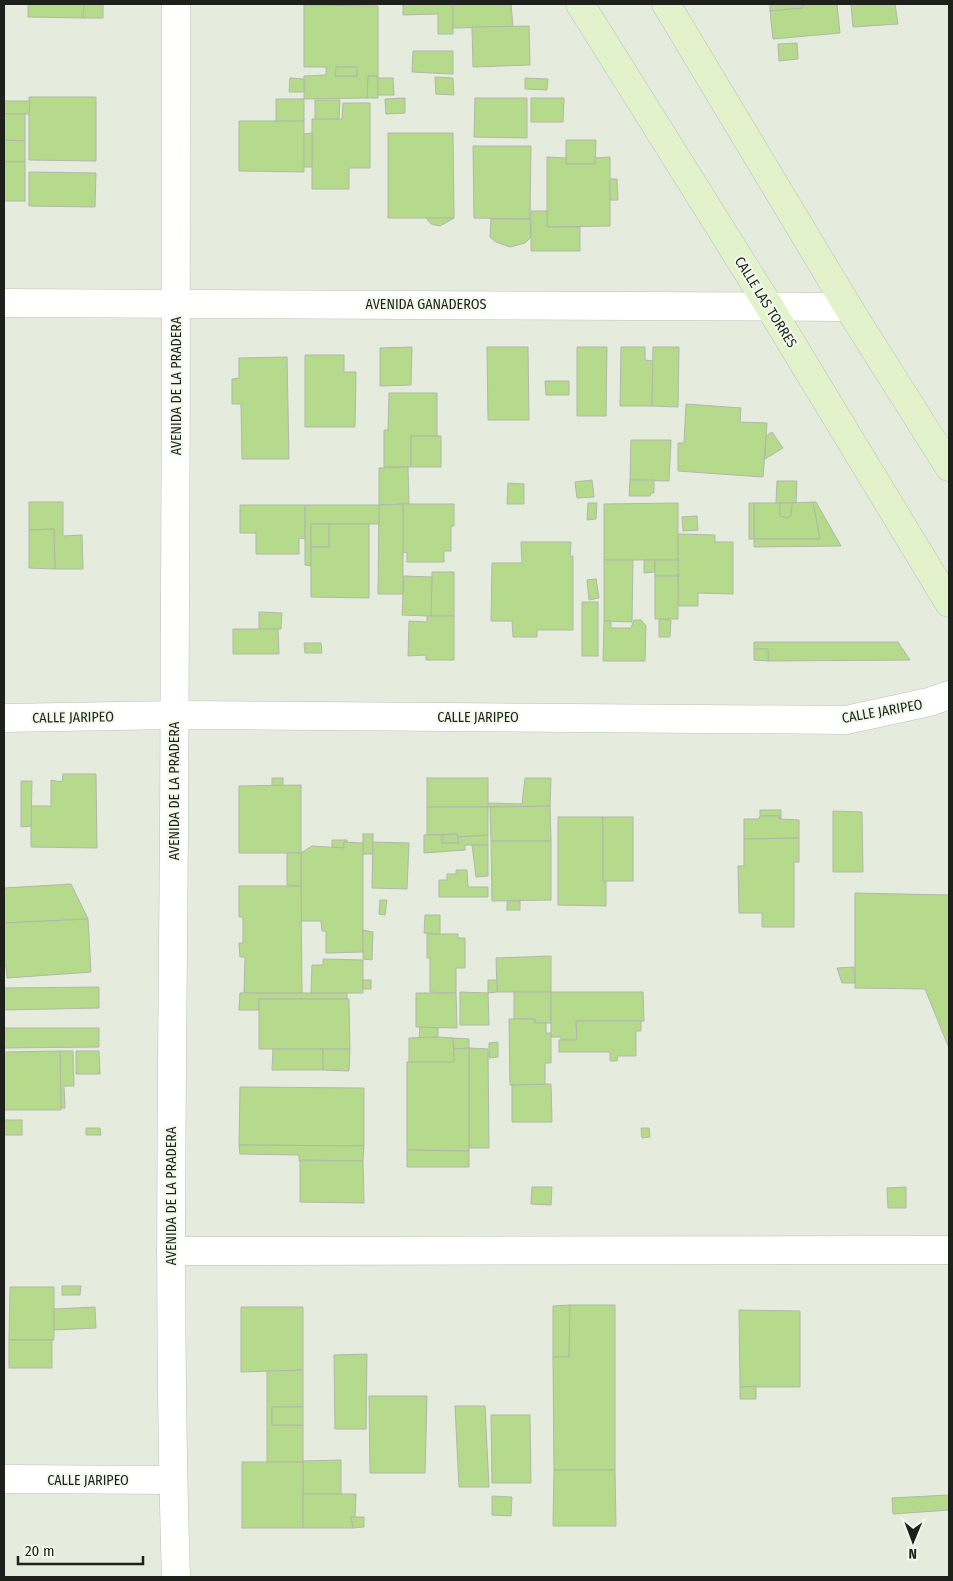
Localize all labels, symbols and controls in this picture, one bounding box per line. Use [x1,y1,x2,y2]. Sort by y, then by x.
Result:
street label: CALLE LAS TORRES [731,254,800,351]
street label: AVENIDA GANADEROS [366,296,486,313]
street label: AVENIDA DE LA PRADERA [168,316,185,455]
street label: CALLE JARIPEO [840,696,924,727]
street label: CALLE JARIPEO [32,708,114,727]
street label: CALLE JARIPEO [437,709,519,726]
street label: AVENIDA DE LA PRADERA [166,721,183,860]
street label: AVENIDA DE LA PRADERA [163,1126,180,1265]
street label: CALLE JARIPEO [47,1472,129,1489]
north arrow [888,1516,938,1566]
scale bar [18,1534,142,1566]
text: 20 m [25,1542,55,1560]
text: N [908,1545,917,1562]

